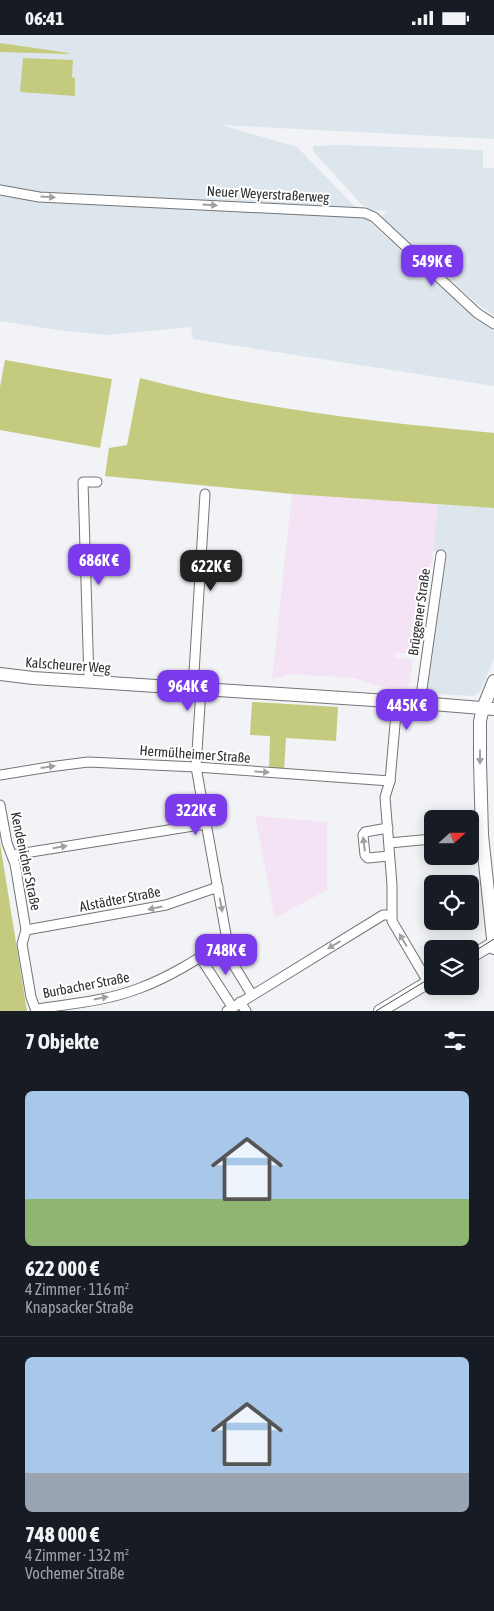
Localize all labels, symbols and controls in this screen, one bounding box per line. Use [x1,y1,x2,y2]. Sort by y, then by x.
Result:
text: 06:41 [25,7,64,29]
street label: Neuer Weyerstraßerweg [206,183,330,205]
one-way arrow [40,193,56,201]
one-way arrow [203,201,219,209]
pin: 549K € [391,245,473,287]
text: 549K € [412,252,452,270]
pin: 686K € [58,543,140,586]
pin: 622K € [170,549,252,592]
text: 686K € [79,551,119,569]
text: 622K € [191,557,231,575]
street label: Brüggener Straße [405,567,433,657]
street label: Kalscheurer Weg [25,654,111,676]
pin: 964K € [147,669,229,712]
text: 964K € [168,677,208,695]
pin: 445K € [366,689,448,731]
text: 445K € [387,696,427,714]
street label: Hermülheimer Straße [139,742,251,766]
one-way arrow [476,749,484,765]
one-way arrow [40,763,56,771]
one-way arrow [255,769,271,777]
pin: 322K € [155,793,237,836]
text: 322K € [176,801,216,819]
street label: Kendenicher Straße [8,810,44,912]
north arrow [424,810,479,865]
map controls [424,810,479,995]
one-way arrow [360,836,368,852]
one-way arrow [52,843,68,851]
button: locate [424,875,479,930]
street label: Alstädter Straße [78,883,162,915]
one-way arrow [218,898,226,914]
one-way arrow [146,904,162,912]
pin: 748K € [185,933,267,976]
one-way arrow [399,934,408,947]
button: layers [424,940,479,995]
text: 748K € [206,941,246,959]
one-way arrow [328,941,341,950]
street label: Burbacher Straße [41,969,131,1001]
one-way arrow [93,994,109,1002]
icon: filters [441,1027,469,1055]
text: 7 Objekte [25,1029,99,1053]
icon: home [202,1124,292,1214]
text: 622 000 € [25,1256,99,1280]
text: 4 Zimmer · 116 m² [25,1280,129,1298]
text: Knapsacker Straße [25,1298,133,1316]
icon: home [202,1389,292,1479]
text: 748 000 € [25,1522,99,1546]
text: 4 Zimmer · 132 m² [25,1546,129,1564]
text: Vochemer Straße [25,1564,124,1582]

